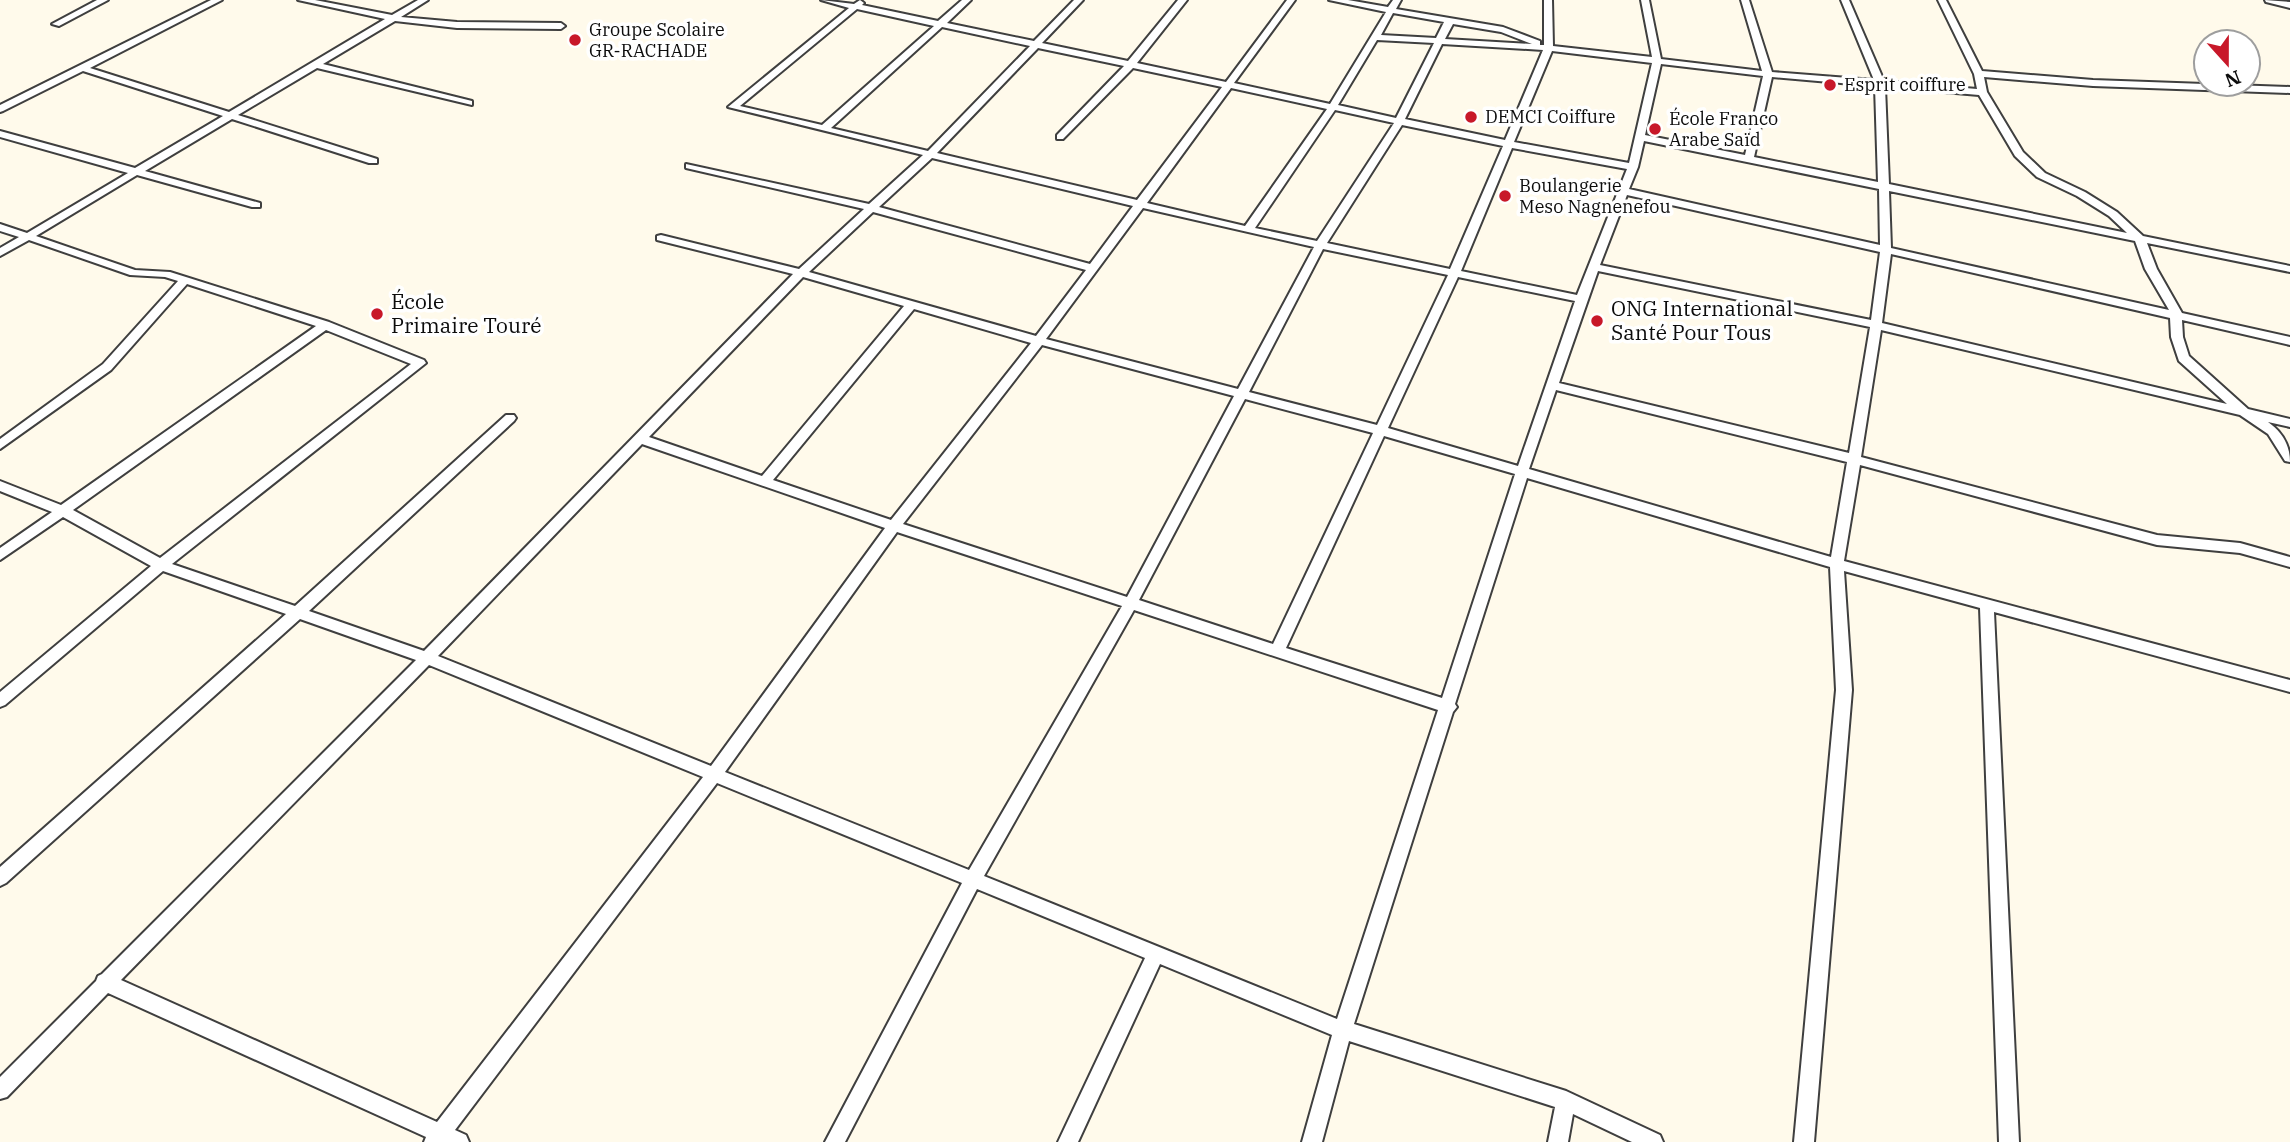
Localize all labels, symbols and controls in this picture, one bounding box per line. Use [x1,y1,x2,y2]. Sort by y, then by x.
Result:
place label: Groupe Scolaire GR-RACHADE [589,18,725,62]
north arrow [2192,28,2262,98]
marker: Groupe Scolaire GR-RACHADE [567,32,583,48]
text: N [2222,65,2244,93]
place label: Esprit coiffure [1844,73,1966,96]
marker: Esprit coiffure [1822,77,1838,93]
place label: DEMCI Coiffure [1485,105,1615,128]
place label: École Franco Arabe Saïd [1669,107,1778,151]
marker: DEMCI Coiffure [1463,109,1479,125]
marker: École Franco Arabe Saïd [1647,121,1663,137]
place label: Boulangerie Meso Nagnenefou [1519,174,1671,218]
marker: Boulangerie Meso Nagnenefou [1497,188,1513,204]
place label: École Primaire Touré [391,287,542,339]
place label: ONG International Santé Pour Tous [1611,294,1793,346]
marker: École Primaire Touré [369,306,385,322]
marker: ONG International Santé Pour Tous [1589,313,1605,329]

